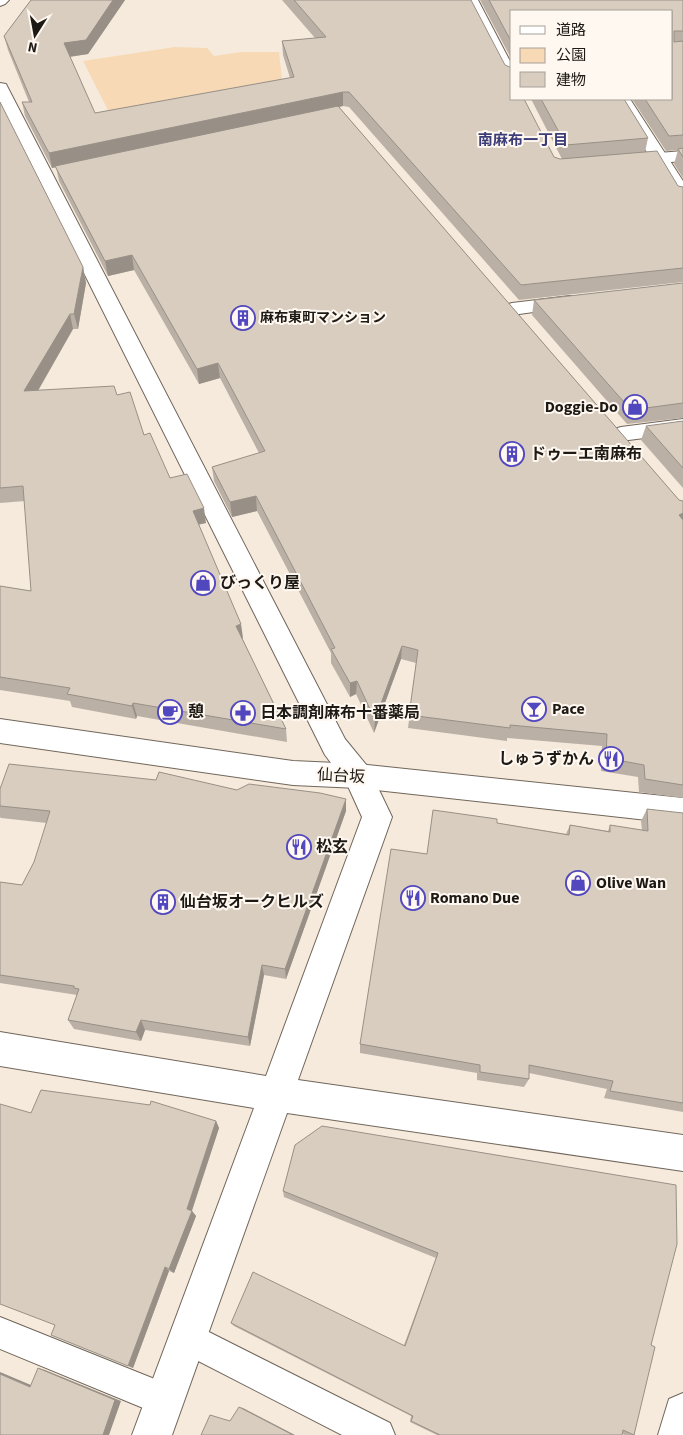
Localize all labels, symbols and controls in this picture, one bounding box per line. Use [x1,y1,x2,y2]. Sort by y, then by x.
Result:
north arrow [10,10,60,60]
legend [510,10,673,100]
text: 道路 [556,20,586,41]
text: N [26,36,39,57]
text: 公園 [556,45,586,66]
text: 建物 [556,70,586,91]
district label: 南麻布一丁目 [478,130,568,151]
building icon: 麻布東町マンション [230,305,256,331]
place label: 麻布東町マンション [260,308,386,328]
shop icon: Doggie-Do [622,394,648,420]
place label: Doggie-Do [545,396,618,418]
building icon: ドゥーエ南麻布 [499,441,525,467]
place label: ドゥーエ南麻布 [530,443,642,465]
shop icon: びっくり屋 [190,570,216,596]
place label: びっくり屋 [220,572,300,594]
bar icon: Pace [521,696,547,722]
place label: Pace [552,698,585,720]
cafe icon: 憩 [157,699,183,725]
pharmacy icon: 日本調剤麻布十番薬局 [230,700,256,726]
place label: 憩 [188,701,204,723]
place label: 日本調剤麻布十番薬局 [260,702,420,724]
restaurant icon: しゅうずかん [598,746,624,772]
place label: しゅうずかん [498,748,594,770]
street label: 仙台坂 [316,764,366,788]
restaurant icon: 松玄 [286,834,312,860]
place label: 松玄 [316,836,348,858]
shop icon: Olive Wan [565,870,591,896]
place label: Olive Wan [596,872,666,894]
restaurant icon: Romano Due [400,885,426,911]
place label: Romano Due [430,887,519,909]
building icon: 仙台坂オークヒルズ [150,889,176,915]
place label: 仙台坂オークヒルズ [179,891,324,913]

